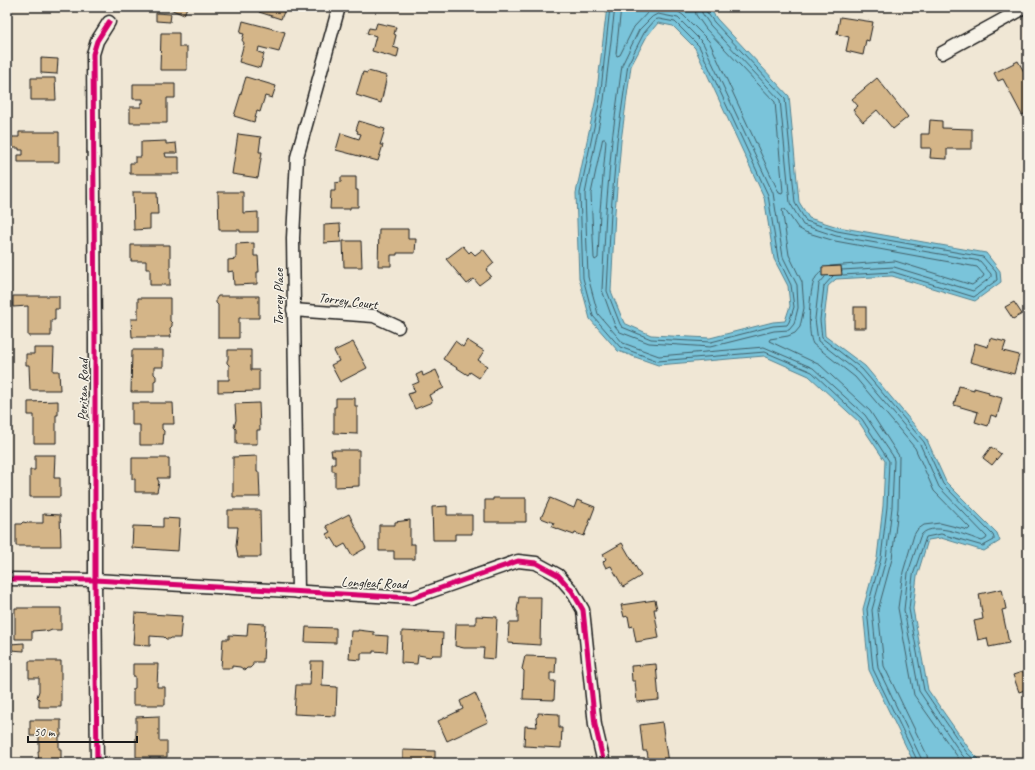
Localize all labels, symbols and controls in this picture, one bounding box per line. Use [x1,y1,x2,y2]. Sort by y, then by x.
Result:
street label: Torrey Place [270,267,287,326]
street label: Torrey Court [318,289,380,313]
street label: Peritan Road [74,356,92,421]
street label: Longleaf Road [341,573,410,593]
scale bar [28,718,137,744]
text: 50 m [34,724,56,740]

